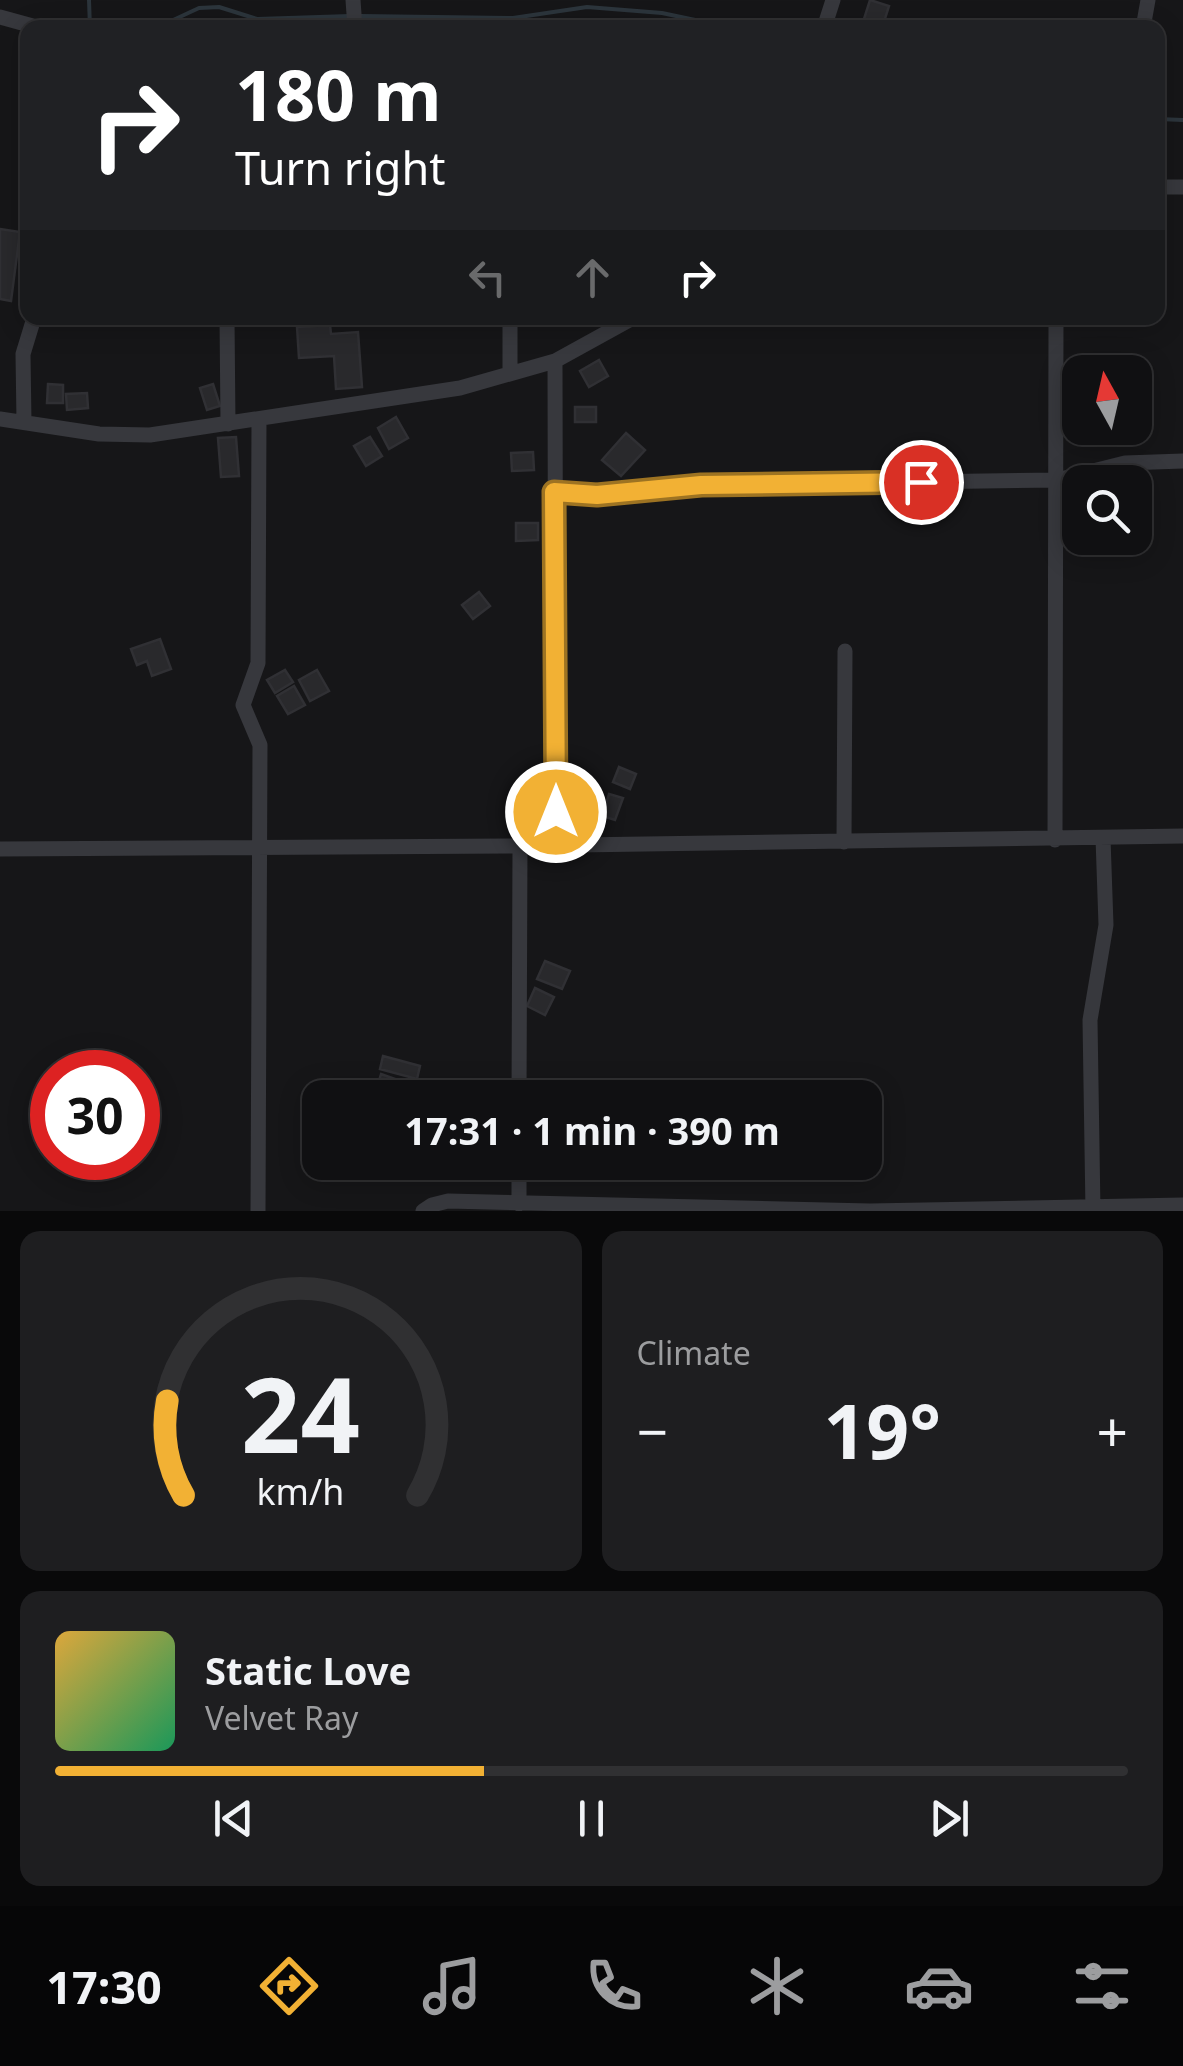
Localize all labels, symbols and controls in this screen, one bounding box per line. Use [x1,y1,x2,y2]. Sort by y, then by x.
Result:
text: 180 m [235,46,442,142]
icon: right [70,60,200,190]
text: Turn right [235,137,446,198]
icon: left [460,250,515,305]
icon: ahead [565,250,620,305]
icon: right [670,250,725,305]
north arrow [1062,355,1152,445]
map controls [1062,355,1152,555]
pin [879,440,964,525]
icon: arrive [894,455,949,510]
button: search [1062,465,1152,555]
position arrow [504,760,608,864]
speed limit sign: 30 [30,1050,160,1180]
text: 17:31 · 1 min · 390 m [404,1104,780,1156]
text: Climate [637,1331,751,1374]
text: 24 [241,1342,360,1483]
text: 19° [823,1379,941,1481]
text: − [637,1393,668,1468]
text: + [1097,1393,1128,1468]
text: km/h [257,1467,345,1515]
text: Static Love [205,1644,411,1696]
text: Velvet Ray [205,1696,358,1739]
icon: previous [206,1791,261,1846]
icon: pause [564,1791,619,1846]
icon: next [922,1791,977,1846]
icon: directions [254,1951,324,2021]
icon: music [417,1951,487,2021]
icon: phone [579,1951,649,2021]
icon: climate [742,1951,812,2021]
icon: car [904,1951,974,2021]
icon: filters [1067,1951,1137,2021]
text: 17:30 [46,1956,162,2017]

